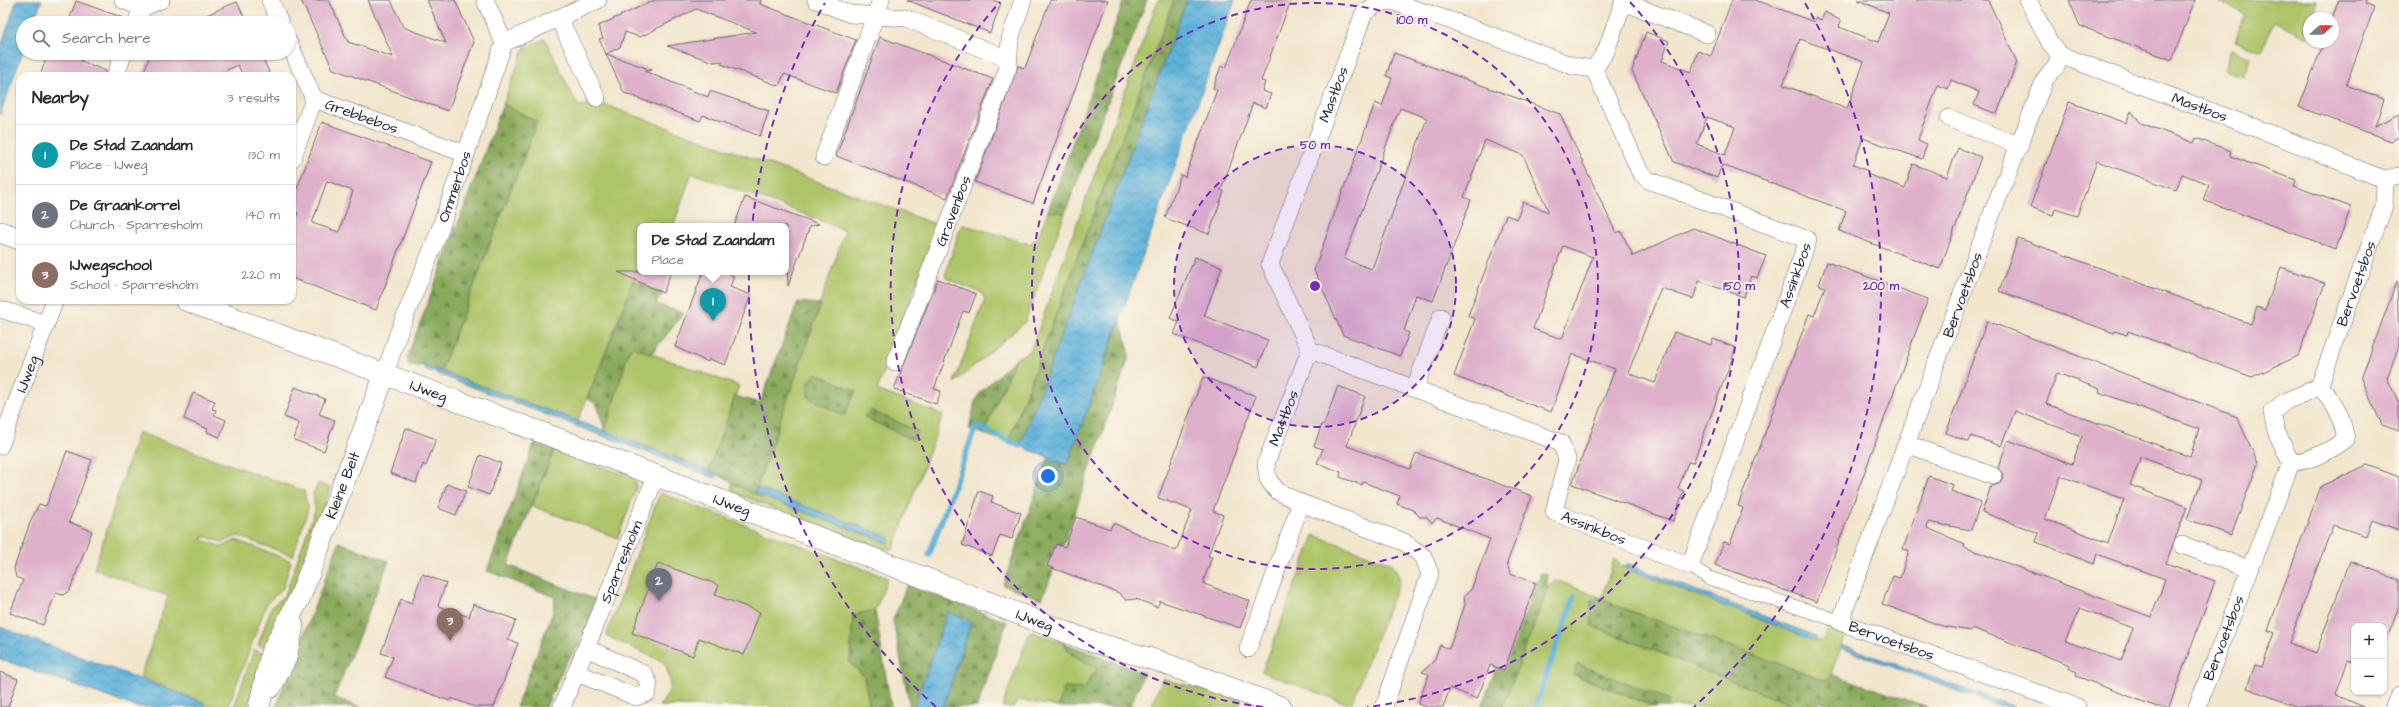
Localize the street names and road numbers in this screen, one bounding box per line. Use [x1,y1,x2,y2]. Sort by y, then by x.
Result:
street label: Mastbos [1314,63,1354,125]
street label: Mastbos [2169,87,2231,127]
street label: Grebbebos [322,93,401,139]
street label: Ommerbos [433,148,477,225]
street label: Gravenbos [930,172,976,249]
street label: Bervoetsbos [2331,237,2381,329]
street label: Assinkbos [1774,239,1817,311]
street label: Bervoetsbos [1938,249,1988,341]
street label: IJweg [11,352,45,396]
street label: IJweg [407,374,451,408]
street label: Mastbos [1263,387,1304,449]
street label: Kleine Belt [320,448,365,522]
street label: IJweg [710,488,754,522]
street label: Assinkbos [1558,505,1630,550]
street label: Sparresholm [595,517,648,606]
street label: Bervoetsbos [2198,592,2250,683]
street label: IJweg [1013,603,1057,638]
street label: Bervoetsbos [1846,615,1938,666]

